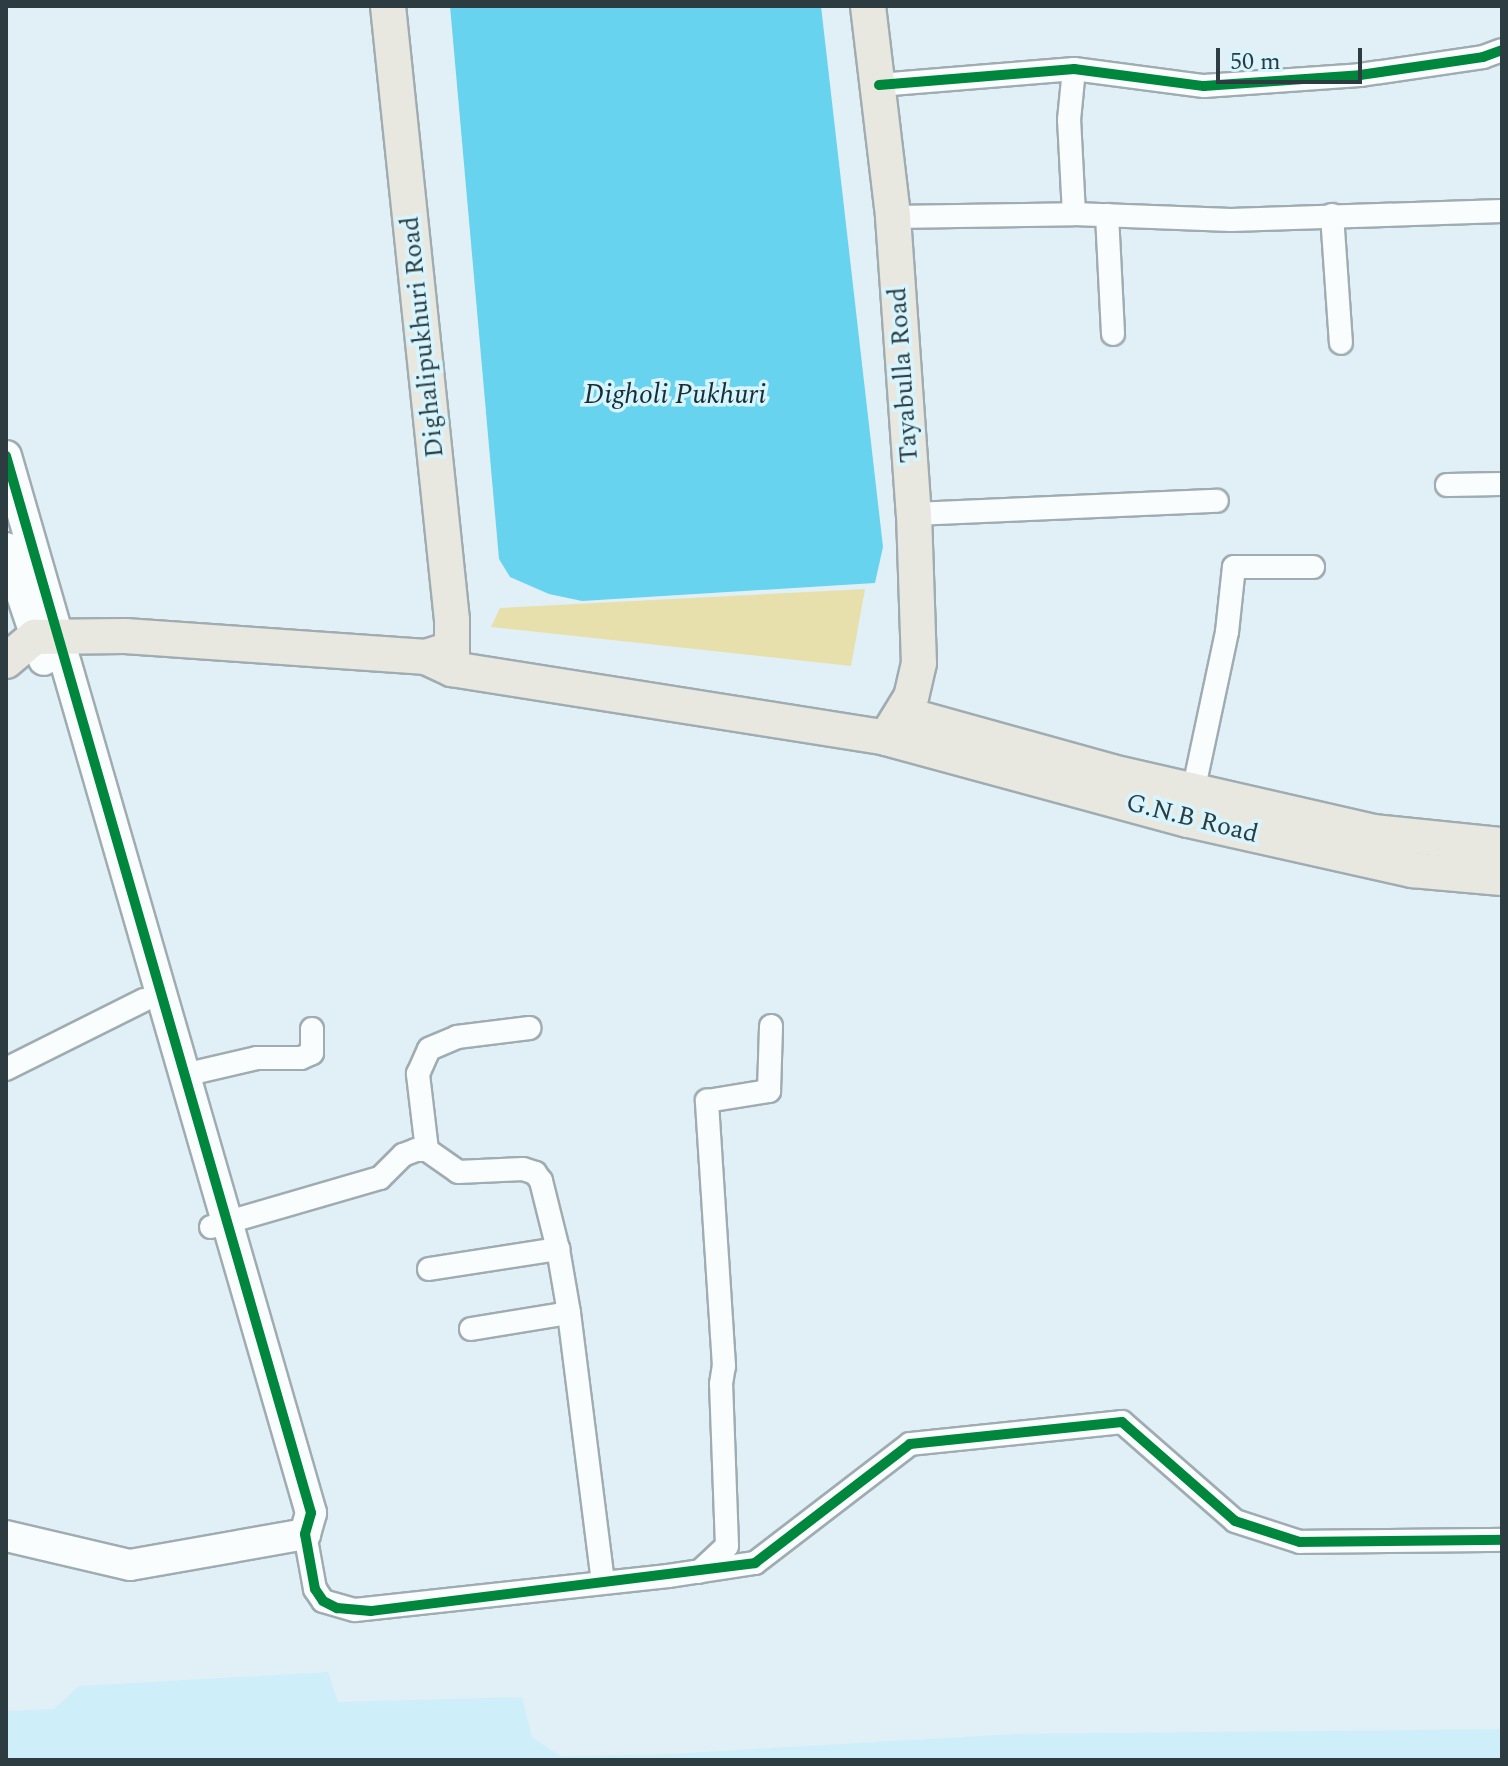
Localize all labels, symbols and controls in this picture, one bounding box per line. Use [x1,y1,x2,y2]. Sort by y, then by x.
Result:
scale bar [1220,32,1366,82]
text: 50 m [1230,44,1281,80]
street label: Dighalipukhuri Road [395,215,451,459]
street label: Tayabulla Road [882,286,926,464]
water label: Digholi Pukhuri [584,378,766,412]
street label: G.N.B Road [1123,788,1261,850]

